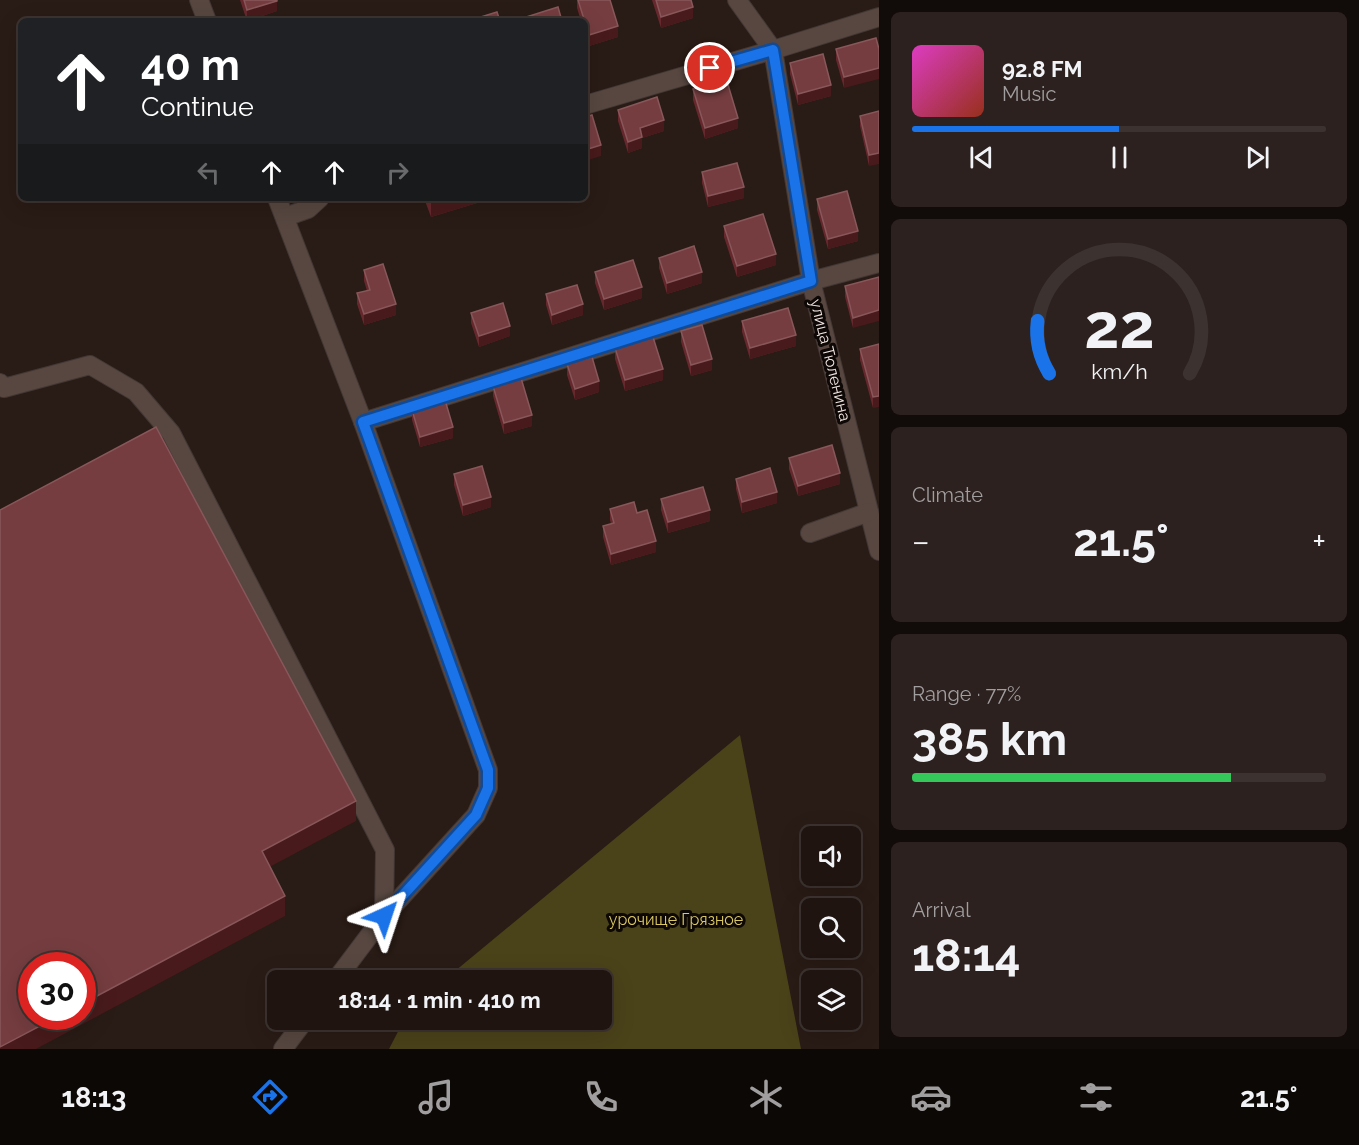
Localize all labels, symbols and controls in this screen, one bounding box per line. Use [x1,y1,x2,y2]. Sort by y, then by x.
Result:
text: 40 m [141,41,240,90]
icon: ahead [42,42,120,120]
pin [684,42,735,93]
icon: arrive [693,51,726,84]
text: 92.8 FM [1002,56,1083,82]
text: Music [1002,82,1056,106]
text: Continue [141,91,254,122]
icon: previous [965,141,998,174]
icon: pause [1103,141,1136,174]
icon: next [1241,141,1274,174]
icon: left [192,156,225,189]
icon: ahead [255,156,288,189]
icon: ahead [318,156,351,189]
icon: right [381,156,414,189]
text: 22 [1084,289,1154,363]
street label: улица Тюленина [806,297,855,423]
text: km/h [1091,360,1147,385]
text: Climate [912,483,983,507]
text: 21.5° [1073,514,1169,567]
text: − [912,522,930,561]
text: + [1312,522,1326,561]
text: Range · 77% [912,682,1021,706]
text: 385 km [912,713,1067,766]
map controls [801,826,861,1030]
button: sound [801,826,861,886]
position arrow [352,884,416,948]
button: search [801,898,861,958]
text: Arrival [912,898,971,922]
park label: урочище Грязное [609,910,743,929]
text: 18:14 [912,929,1020,982]
speed limit sign: 30 [18,952,96,1030]
button: layers [801,970,861,1030]
text: 18:14 · 1 min · 410 m [338,987,541,1013]
icon: directions [249,1076,291,1118]
icon: music [415,1076,457,1118]
icon: phone [580,1076,622,1118]
icon: climate [745,1076,787,1118]
icon: car [910,1076,952,1118]
icon: filters [1075,1076,1117,1118]
text: 18:13 [62,1082,126,1113]
text: 21.5° [1240,1082,1297,1113]

